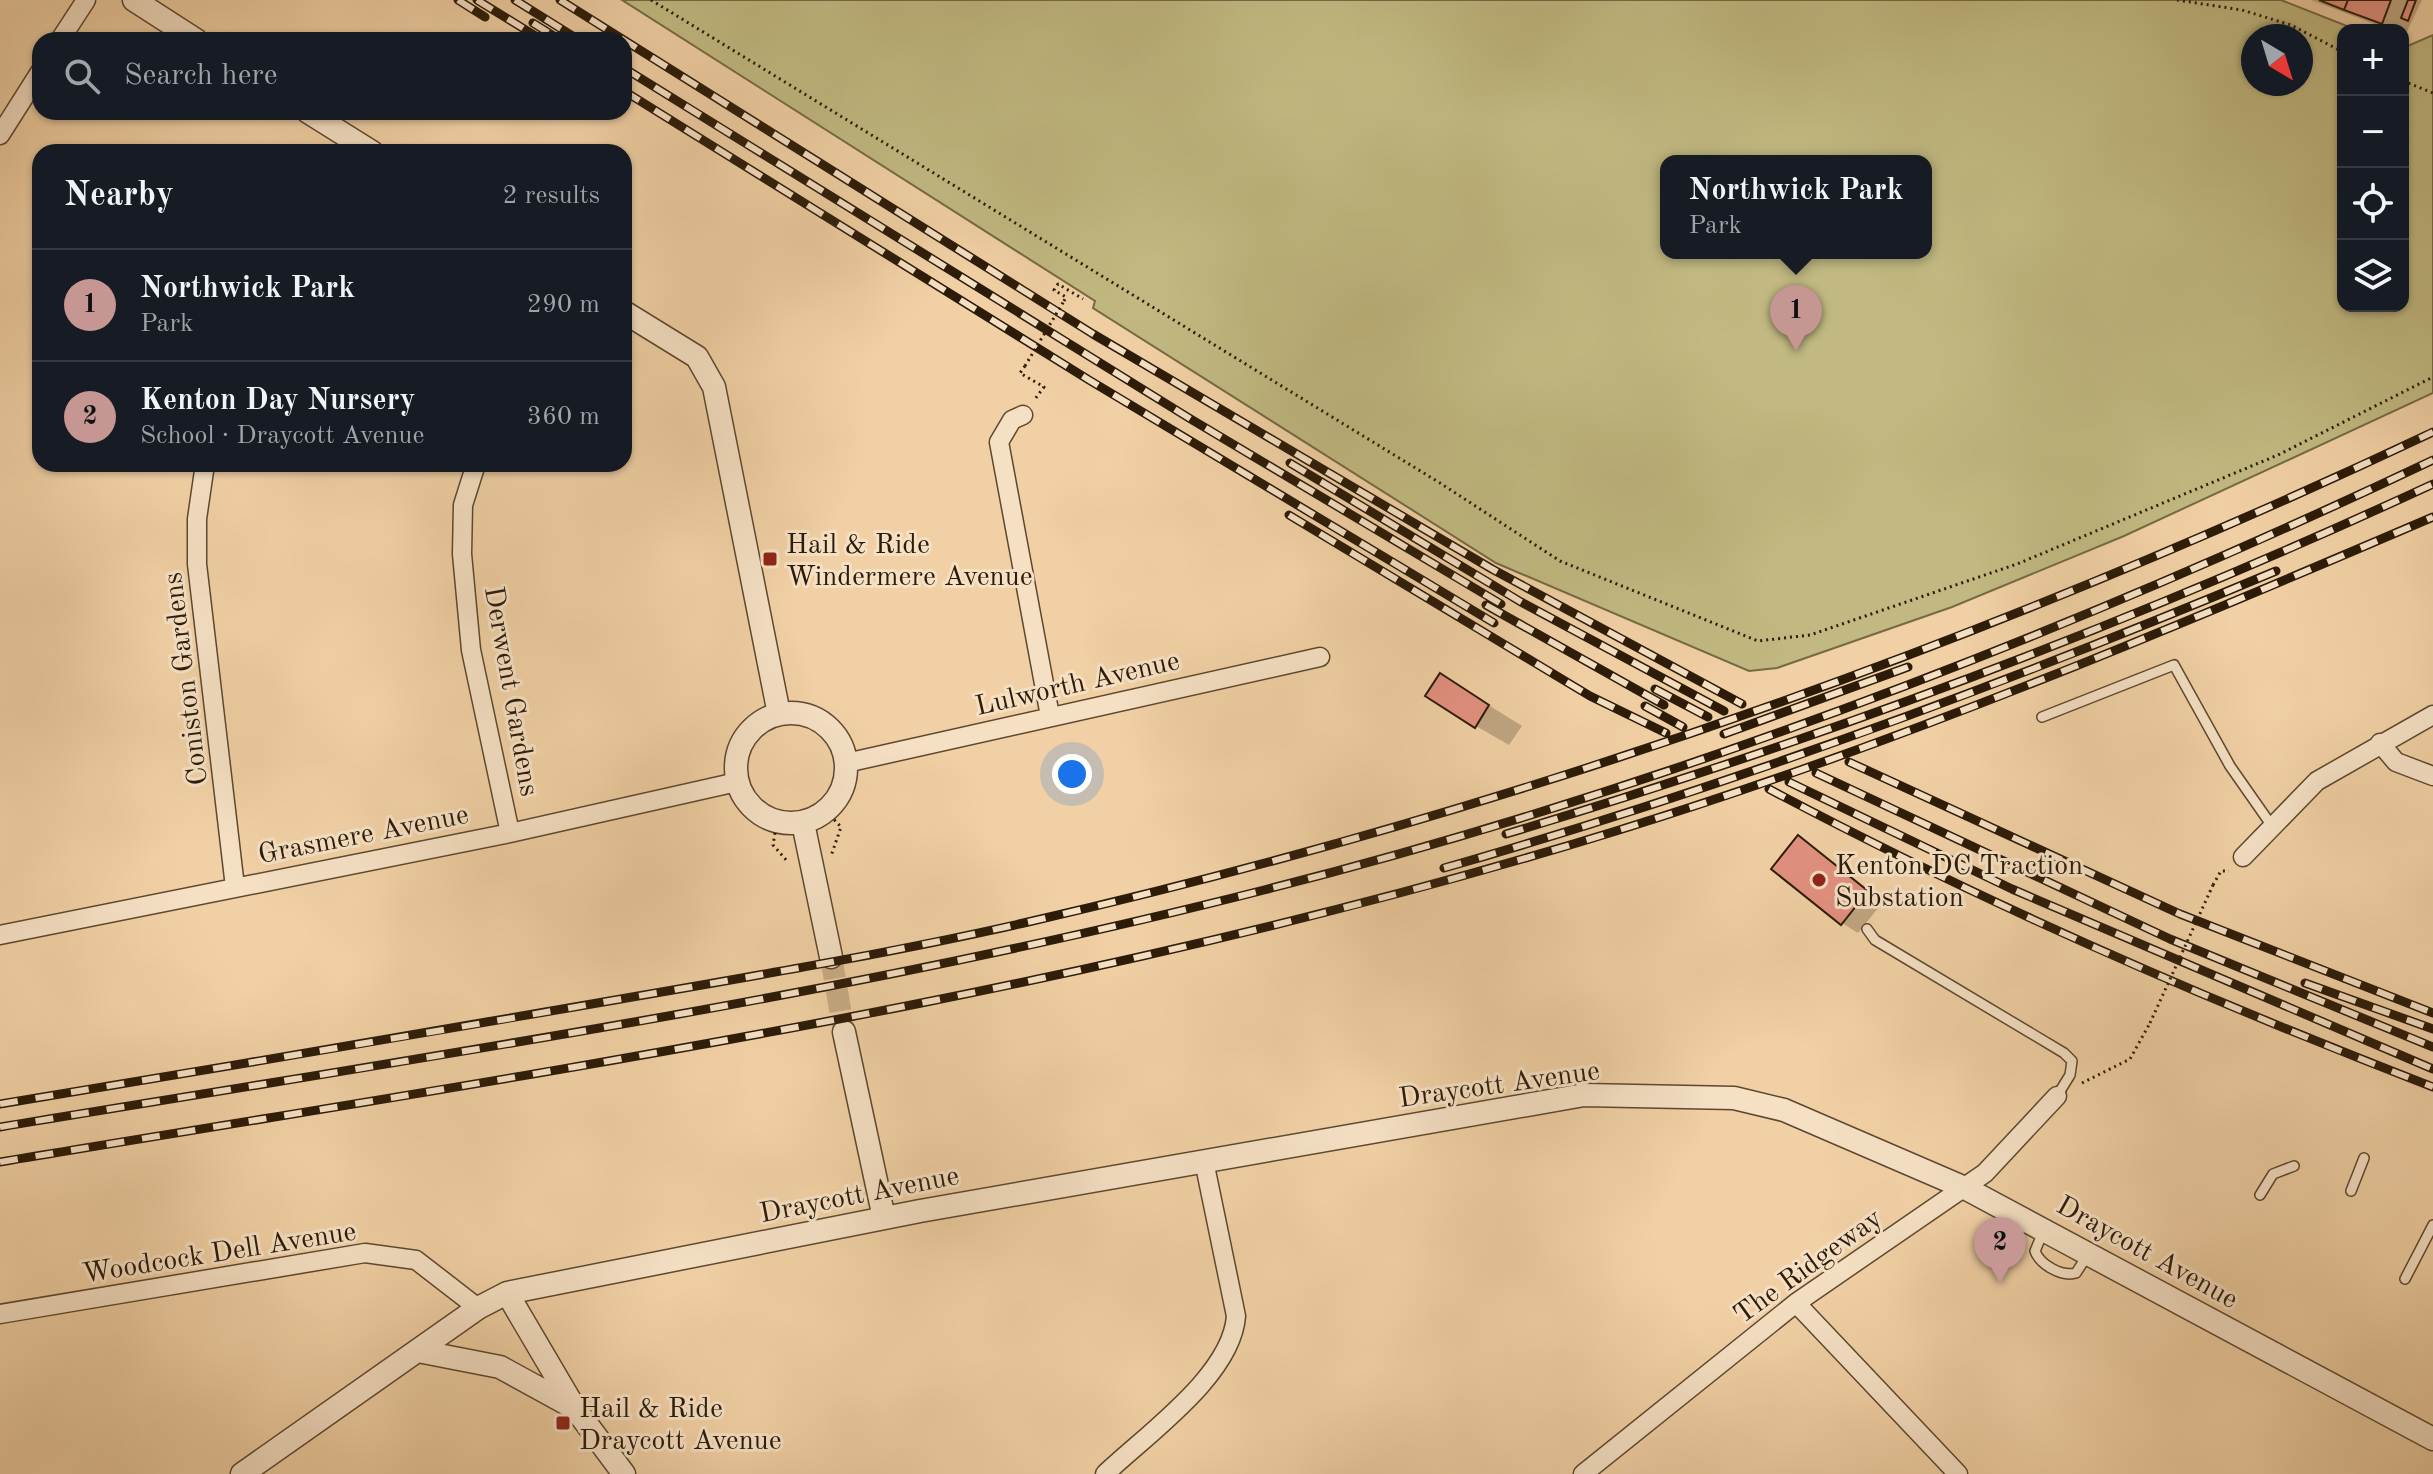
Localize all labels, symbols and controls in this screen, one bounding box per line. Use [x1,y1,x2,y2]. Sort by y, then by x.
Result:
north arrow [2241,24,2313,96]
map controls [2337,24,2409,312]
button: + [2337,24,2409,96]
search box [32,32,632,120]
icon: search [60,54,104,98]
text: Search here [124,61,278,91]
button: − [2337,96,2409,168]
popup [1660,155,1932,259]
button: locate [2337,168,2409,240]
text: Northwick Park [1689,176,1903,206]
text: Nearby [64,179,174,213]
text: 2 results [502,183,600,209]
text: Park [1689,213,1742,239]
button: layers [2337,240,2409,312]
text: Northwick Park [140,274,355,304]
pin: 1 [1770,285,1822,351]
text: 1 [82,292,98,318]
text: 290 m [527,292,600,318]
text: Park [140,311,194,337]
text: Kenton Day Nursery [140,386,415,416]
text: 2 [82,404,98,430]
text: 360 m [527,404,600,430]
text: School · Draycott Avenue [140,423,424,449]
place label: Hail & Ride Windermere Avenue [786,532,1033,592]
marker: Hail & Ride Windermere Avenue [761,550,779,568]
street label: Coniston Gardens [160,571,214,787]
street label: Derwent Gardens [478,584,542,799]
street label: Lulworth Avenue [973,648,1183,722]
your location [1052,754,1092,794]
street label: Grasmere Avenue [256,802,471,870]
place label: Kenton DC Traction Substation [1835,853,2083,913]
marker: Kenton DC Traction Substation [1810,871,1828,889]
street label: Draycott Avenue [1397,1058,1602,1114]
street label: Draycott Avenue [757,1163,962,1229]
street label: Draycott Avenue [2051,1192,2242,1315]
street label: The Ridgeway [1730,1205,1888,1330]
pin: 2 [1974,1217,2026,1283]
street label: Woodcock Dell Avenue [81,1218,358,1289]
place label: Hail & Ride Draycott Avenue [579,1396,782,1456]
marker: Hail & Ride Draycott Avenue [554,1414,572,1432]

